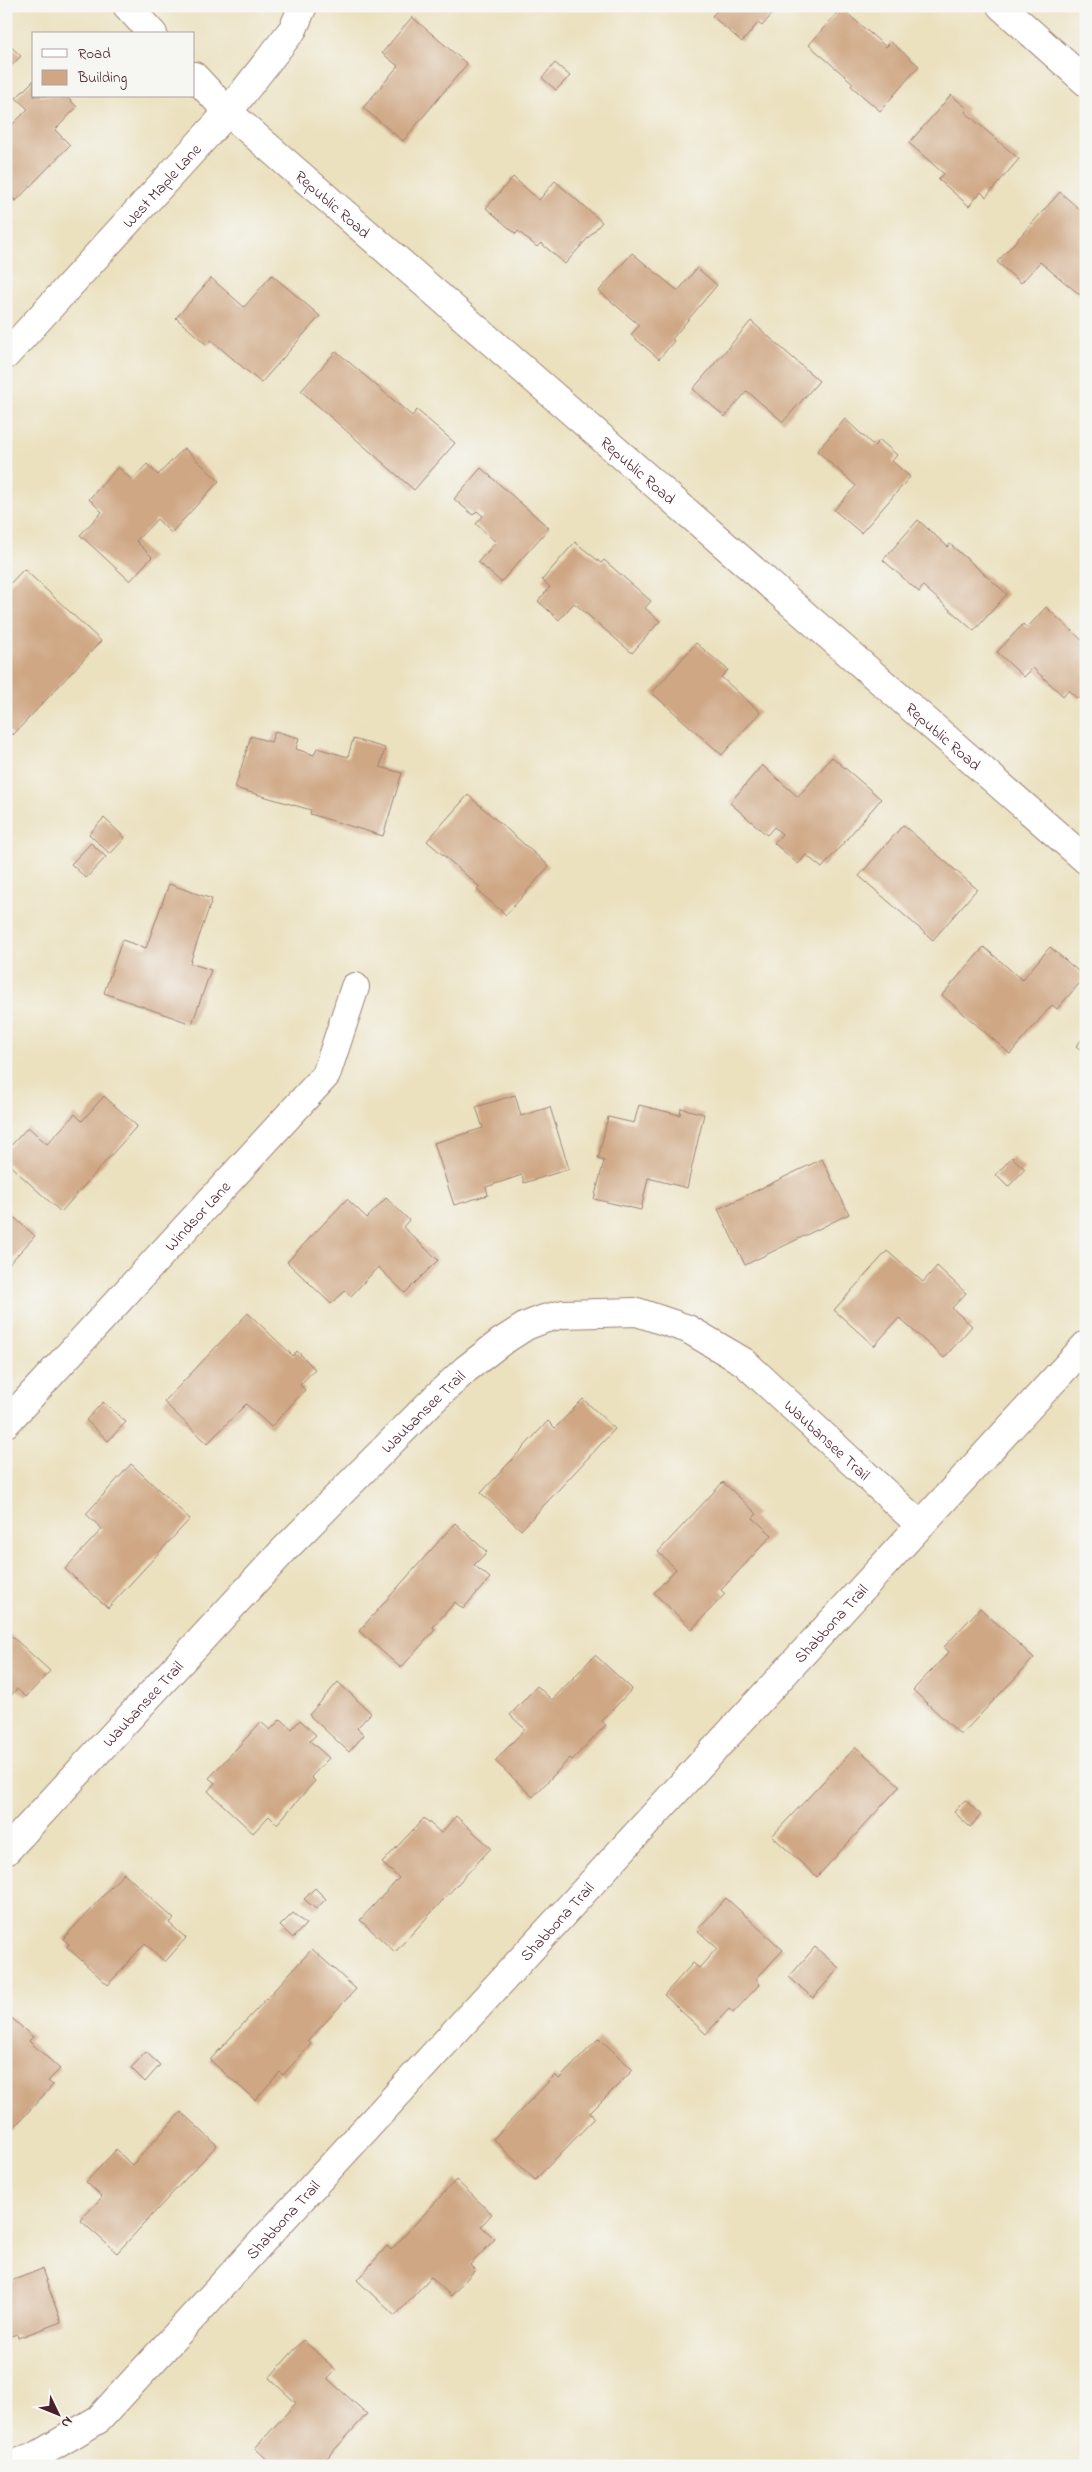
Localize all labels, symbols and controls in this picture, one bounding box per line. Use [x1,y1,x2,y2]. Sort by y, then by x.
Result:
legend [32,32,195,98]
text: Road [78,43,111,65]
text: Building [77,67,127,90]
street label: West Maple Lane [118,138,208,234]
street label: Republic Road [289,165,375,245]
street label: Republic Road [594,432,680,511]
street label: Republic Road [899,698,985,777]
street label: Windsor Lane [160,1176,238,1257]
street label: Waubansee Trail [376,1365,472,1460]
street label: Waubansee Trail [778,1395,875,1487]
street label: Shabbona Trail [789,1579,875,1669]
street label: Waubansee Trail [98,1656,190,1753]
street label: Shabbona Trail [515,1877,601,1967]
street label: Shabbona Trail [241,2175,327,2266]
north arrow [32,2390,82,2440]
text: N [56,2411,77,2432]

